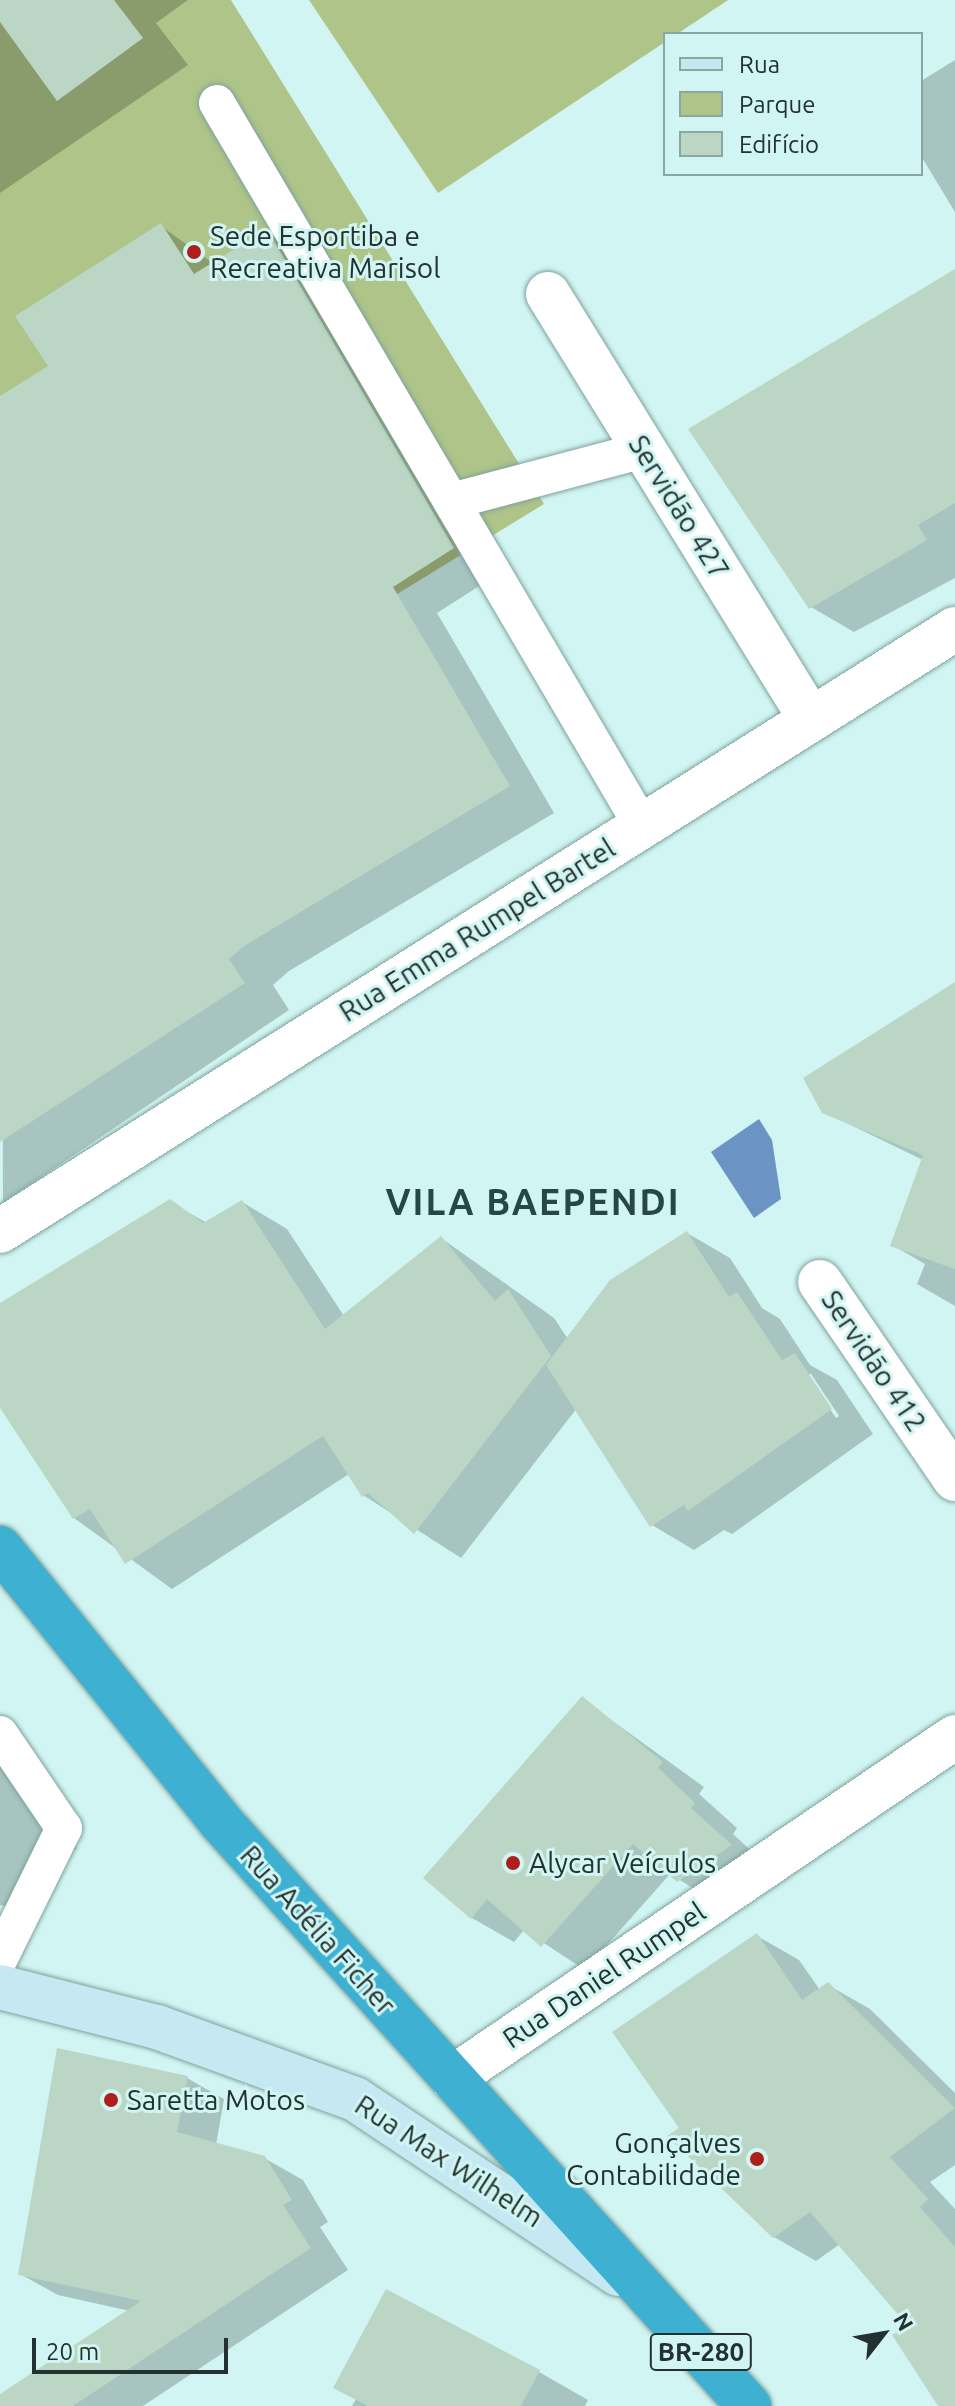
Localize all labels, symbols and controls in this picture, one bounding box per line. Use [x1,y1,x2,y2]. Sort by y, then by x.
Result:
legend [663,32,923,176]
text: Rua [739,51,780,78]
text: Parque [739,91,816,118]
text: Edifício [739,131,819,158]
place label: Sede Esportiba e Recreativa Marisol [210,219,440,285]
marker: Sede Esportiba e Recreativa Marisol [185,243,203,261]
street label: Servidão 427 [622,429,736,585]
street label: Rua Emma Rumpel Bartel [333,831,621,1029]
district label: VILA BAEPENDI [385,1180,681,1224]
street label: Servidão 412 [815,1284,933,1438]
street label: Rua Adélia Ficher [233,1839,403,2021]
place label: Alycar Veículos [529,1846,716,1880]
marker: Alycar Veículos [504,1854,522,1872]
street label: Rua Daniel Rumpel [496,1895,712,2055]
place label: Saretta Motos [127,2083,305,2117]
street label: Rua Max Wilhelm [349,2088,549,2234]
marker: Saretta Motos [102,2091,120,2109]
place label: Gonçalves Contabilidade [566,2126,741,2192]
marker: Gonçalves Contabilidade [748,2150,766,2168]
north arrow [843,2294,923,2374]
text: N [889,2308,919,2335]
scale bar [36,2322,232,2372]
road number: BR-280 [649,2330,753,2374]
text: 20 m [46,2338,99,2365]

